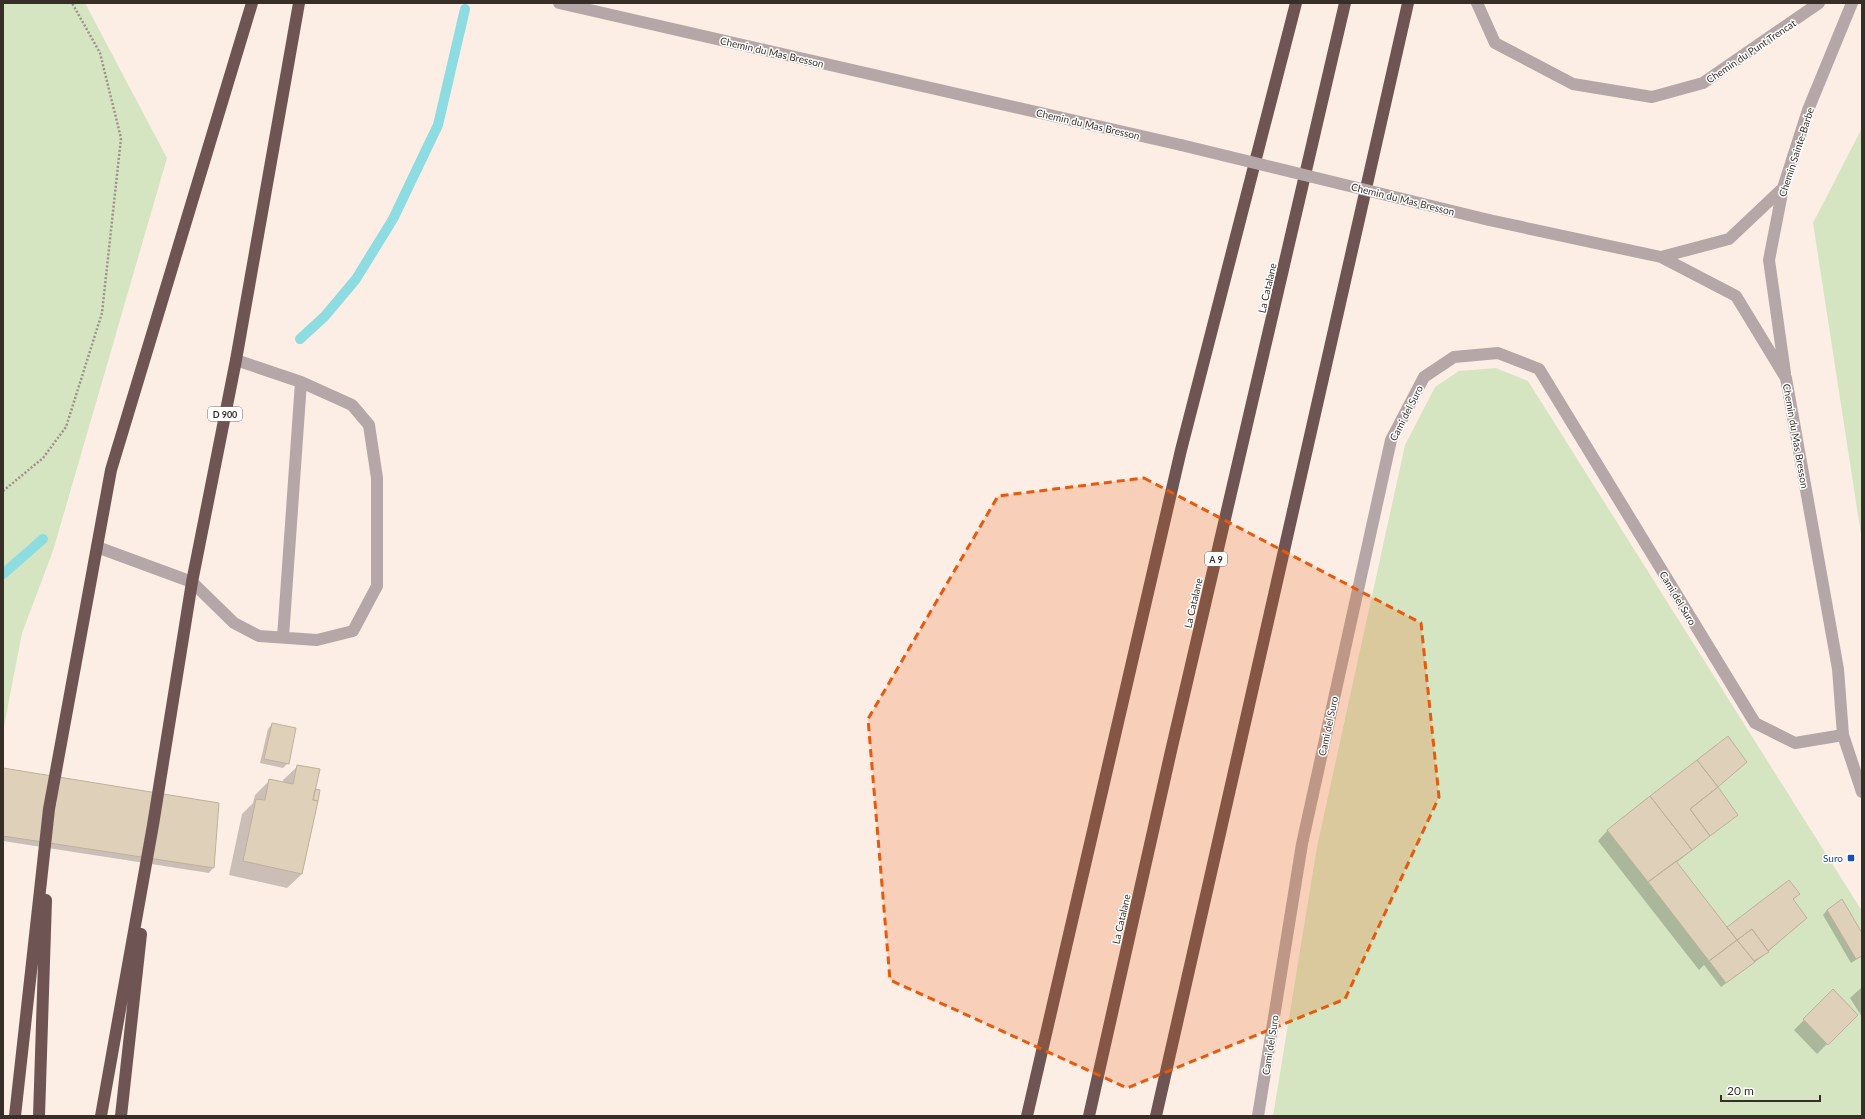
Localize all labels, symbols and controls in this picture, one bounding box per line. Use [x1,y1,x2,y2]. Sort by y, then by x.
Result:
street label: Chemin du Punt Trencat [1704,16,1798,85]
street label: Chemin du Mas Bresson [719,34,825,70]
street label: Chemin du Mas Bresson [1035,106,1141,142]
street label: Chemin Sainte-Barbe [1776,106,1816,198]
street label: Chemin du Mas Bresson [1350,180,1456,218]
street label: La Catalane [1255,262,1279,314]
street label: Cami del Suro [1387,383,1425,443]
street label: Chemin du Mas Bresson [1781,383,1811,489]
road number: D 900 [208,407,242,421]
road number: A 9 [1205,552,1227,566]
street label: Cami del Suro [1657,569,1699,627]
street label: La Catalane [1181,577,1205,629]
street label: Cami del Suro [1316,695,1340,757]
place label: Suro [1823,852,1843,864]
marker: Suro [1846,853,1856,863]
street label: La Catalane [1109,893,1133,945]
street label: Cami del Suro [1259,1014,1281,1076]
scale bar [1721,1077,1820,1103]
text: 20 m [1727,1083,1754,1098]

